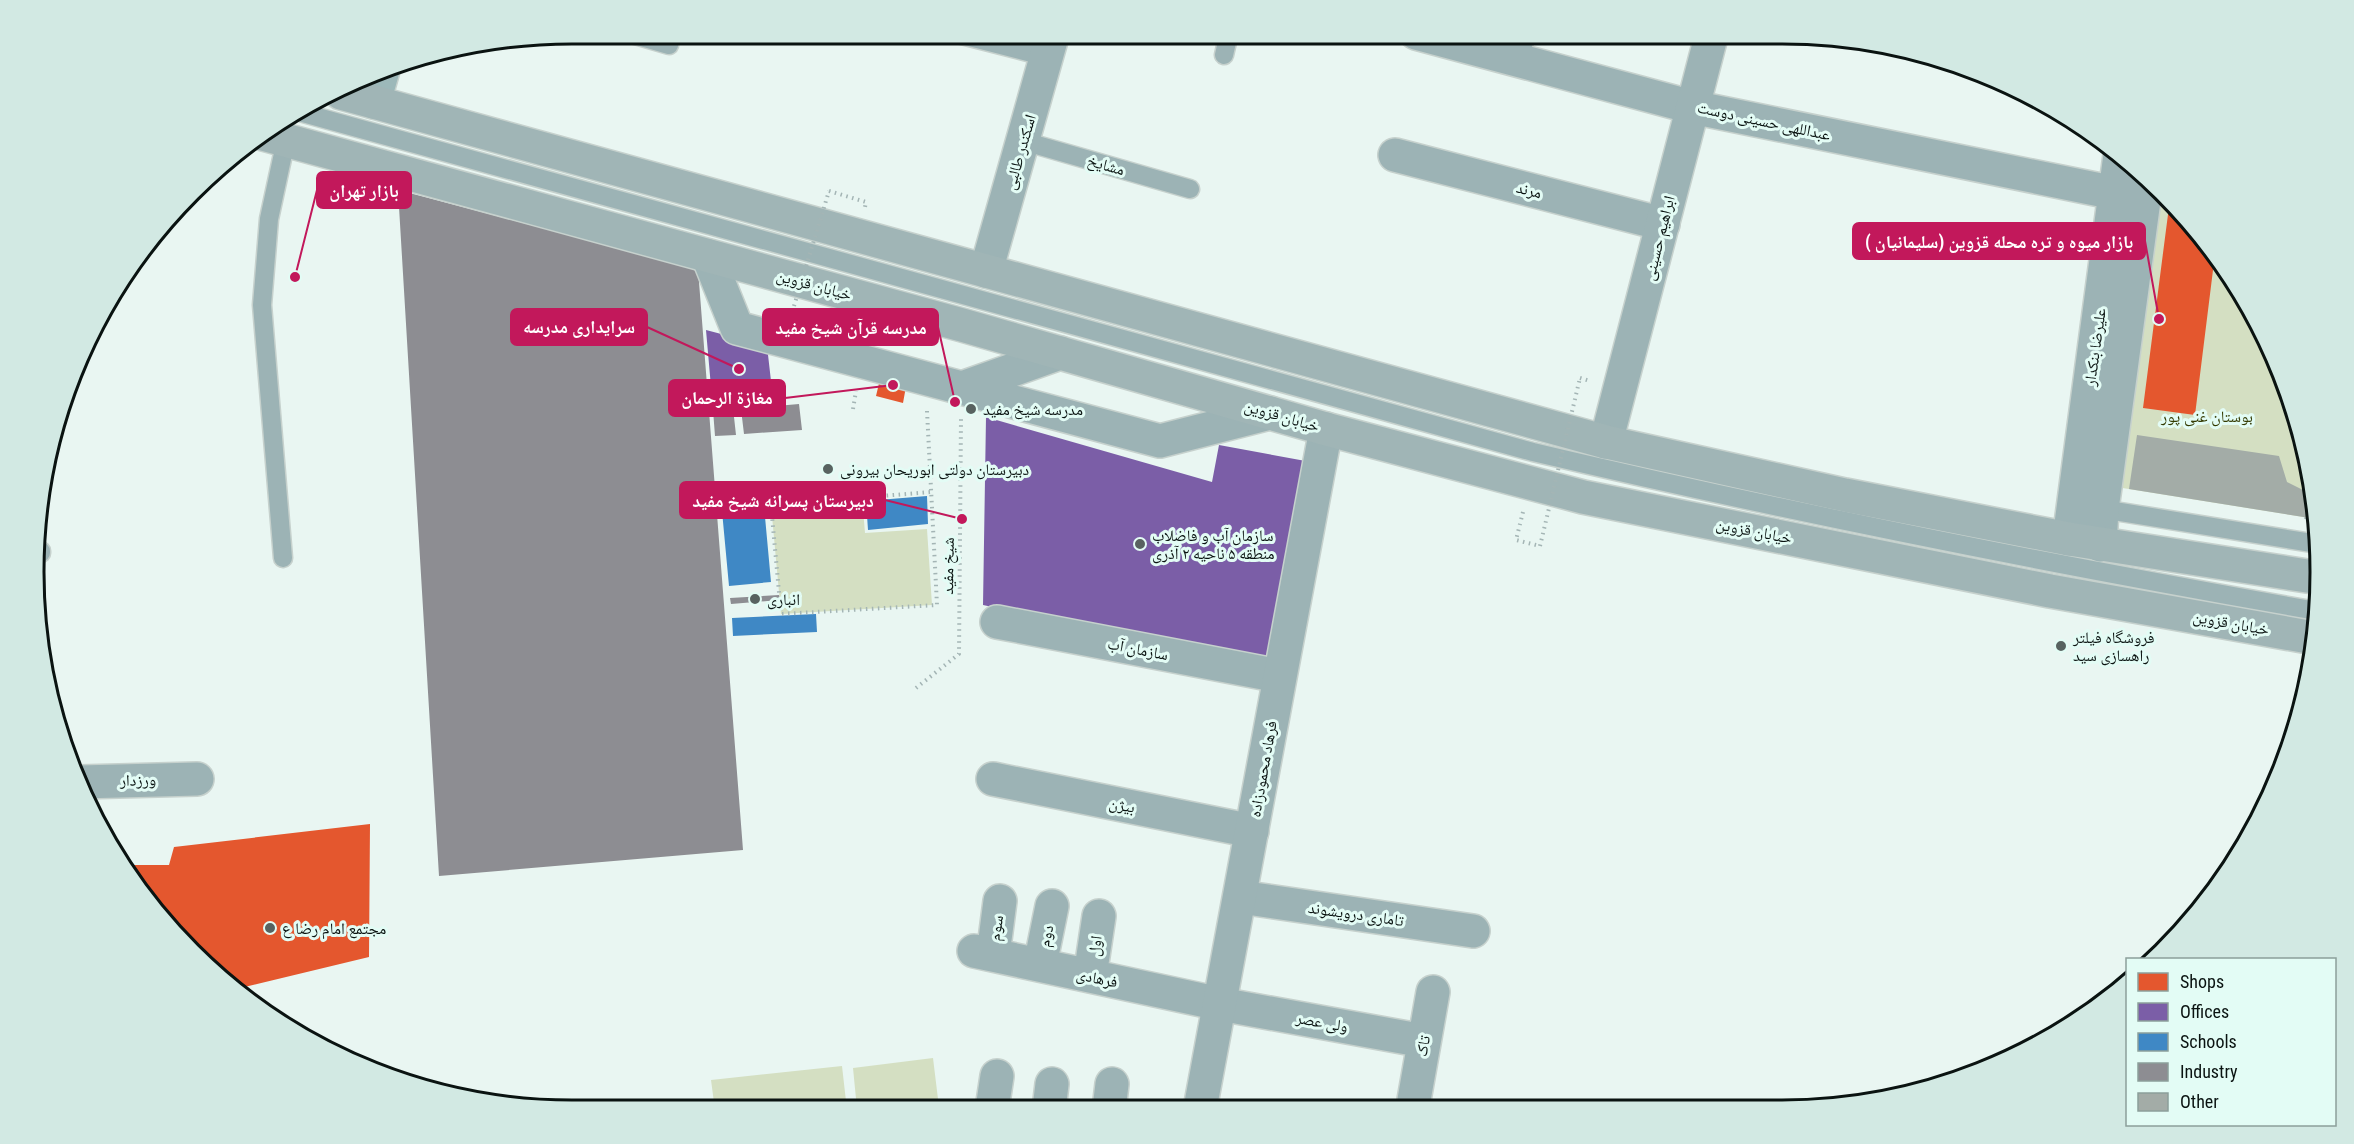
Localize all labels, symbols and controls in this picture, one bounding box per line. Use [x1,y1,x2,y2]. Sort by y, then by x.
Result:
street label: عبداللهی حسینی دوست [1695,98,1832,145]
street label: اسکندر طالبی [1000,112,1041,192]
street label: مشایخ [1085,151,1127,180]
callout: بازار تهران [317,172,411,208]
street label: مرند [1514,178,1544,202]
text: بازار تهران [329,180,399,202]
street label: ابراهیم حسینی [1639,194,1680,283]
callout: بازار میوه و تره محله قزوین (سلیمانیان ) [1853,223,2145,259]
text: بازار میوه و تره محله قزوین (سلیمانیان ) [1865,231,2133,253]
street label: خیابان قزوین [774,266,854,305]
street label: علیرضا بنکدار [2080,307,2110,388]
callout: سرایداری مدرسه [511,309,647,345]
callout: مدرسه قرآن شیخ مفید [763,309,938,345]
text: سرایداری مدرسه [523,316,635,338]
text: مدرسه قرآن شیخ مفید [775,317,927,340]
callout: مغازة الرحمان [669,380,785,416]
text: مغازة الرحمان [681,387,773,409]
street label: خیابان قزوین [1242,396,1322,437]
place label: مدرسه شیخ مفید [983,400,1083,420]
marker: مدرسه شیخ مفید [964,402,978,416]
park label: بوستان غنی پور [2160,407,2253,427]
place label: دبیرستان دولتی ابوریحان بیرونی [840,460,1029,480]
marker: دبیرستان دولتی ابوریحان بیرونی [821,462,835,476]
callout: دبیرستان پسرانه شیخ مفید [680,482,885,518]
text: دبیرستان پسرانه شیخ مفید [692,490,874,513]
street label: خیابان قزوین [1714,514,1794,549]
place label: سازمان آب و فاضلاب منطقه ۵ ناحیه ۲ آذری [1152,526,1275,564]
street label: شیخ مفید [938,537,959,595]
marker: سازمان آب و فاضلاب منطقه ۵ ناحیه ۲ آذری [1133,537,1147,551]
place label: انباری [767,590,800,610]
marker: انباری [748,592,762,606]
street label: خیابان قزوین [2191,607,2271,640]
place label: فروشگاه فیلتر راهسازی سید [2072,628,2154,666]
street label: سازمان آب [1106,634,1170,665]
marker: فروشگاه فیلتر راهسازی سید [2054,639,2068,653]
street label: فرهاد محمودزاده [1245,719,1281,819]
street label: ورزدار [119,770,156,790]
street label: بیژن [1107,793,1137,818]
street label: تاماری درویشوند [1307,898,1405,931]
street label: سوم [985,914,1008,942]
place label: مجتمع امام رضا ع [282,919,386,939]
marker: مجتمع امام رضا ع [263,921,277,935]
street label: دوم [1035,923,1058,949]
street label: اول [1084,934,1107,958]
legend [2126,958,2336,1126]
street label: فرهادی [1074,964,1119,993]
text: Shops [2180,971,2224,992]
text: Offices [2180,1001,2229,1022]
street label: ولی عصر [1293,1008,1350,1037]
text: Schools [2180,1031,2237,1052]
street label: تاک [1412,1034,1434,1058]
text: Industry [2180,1061,2238,1082]
text: Other [2180,1091,2219,1112]

